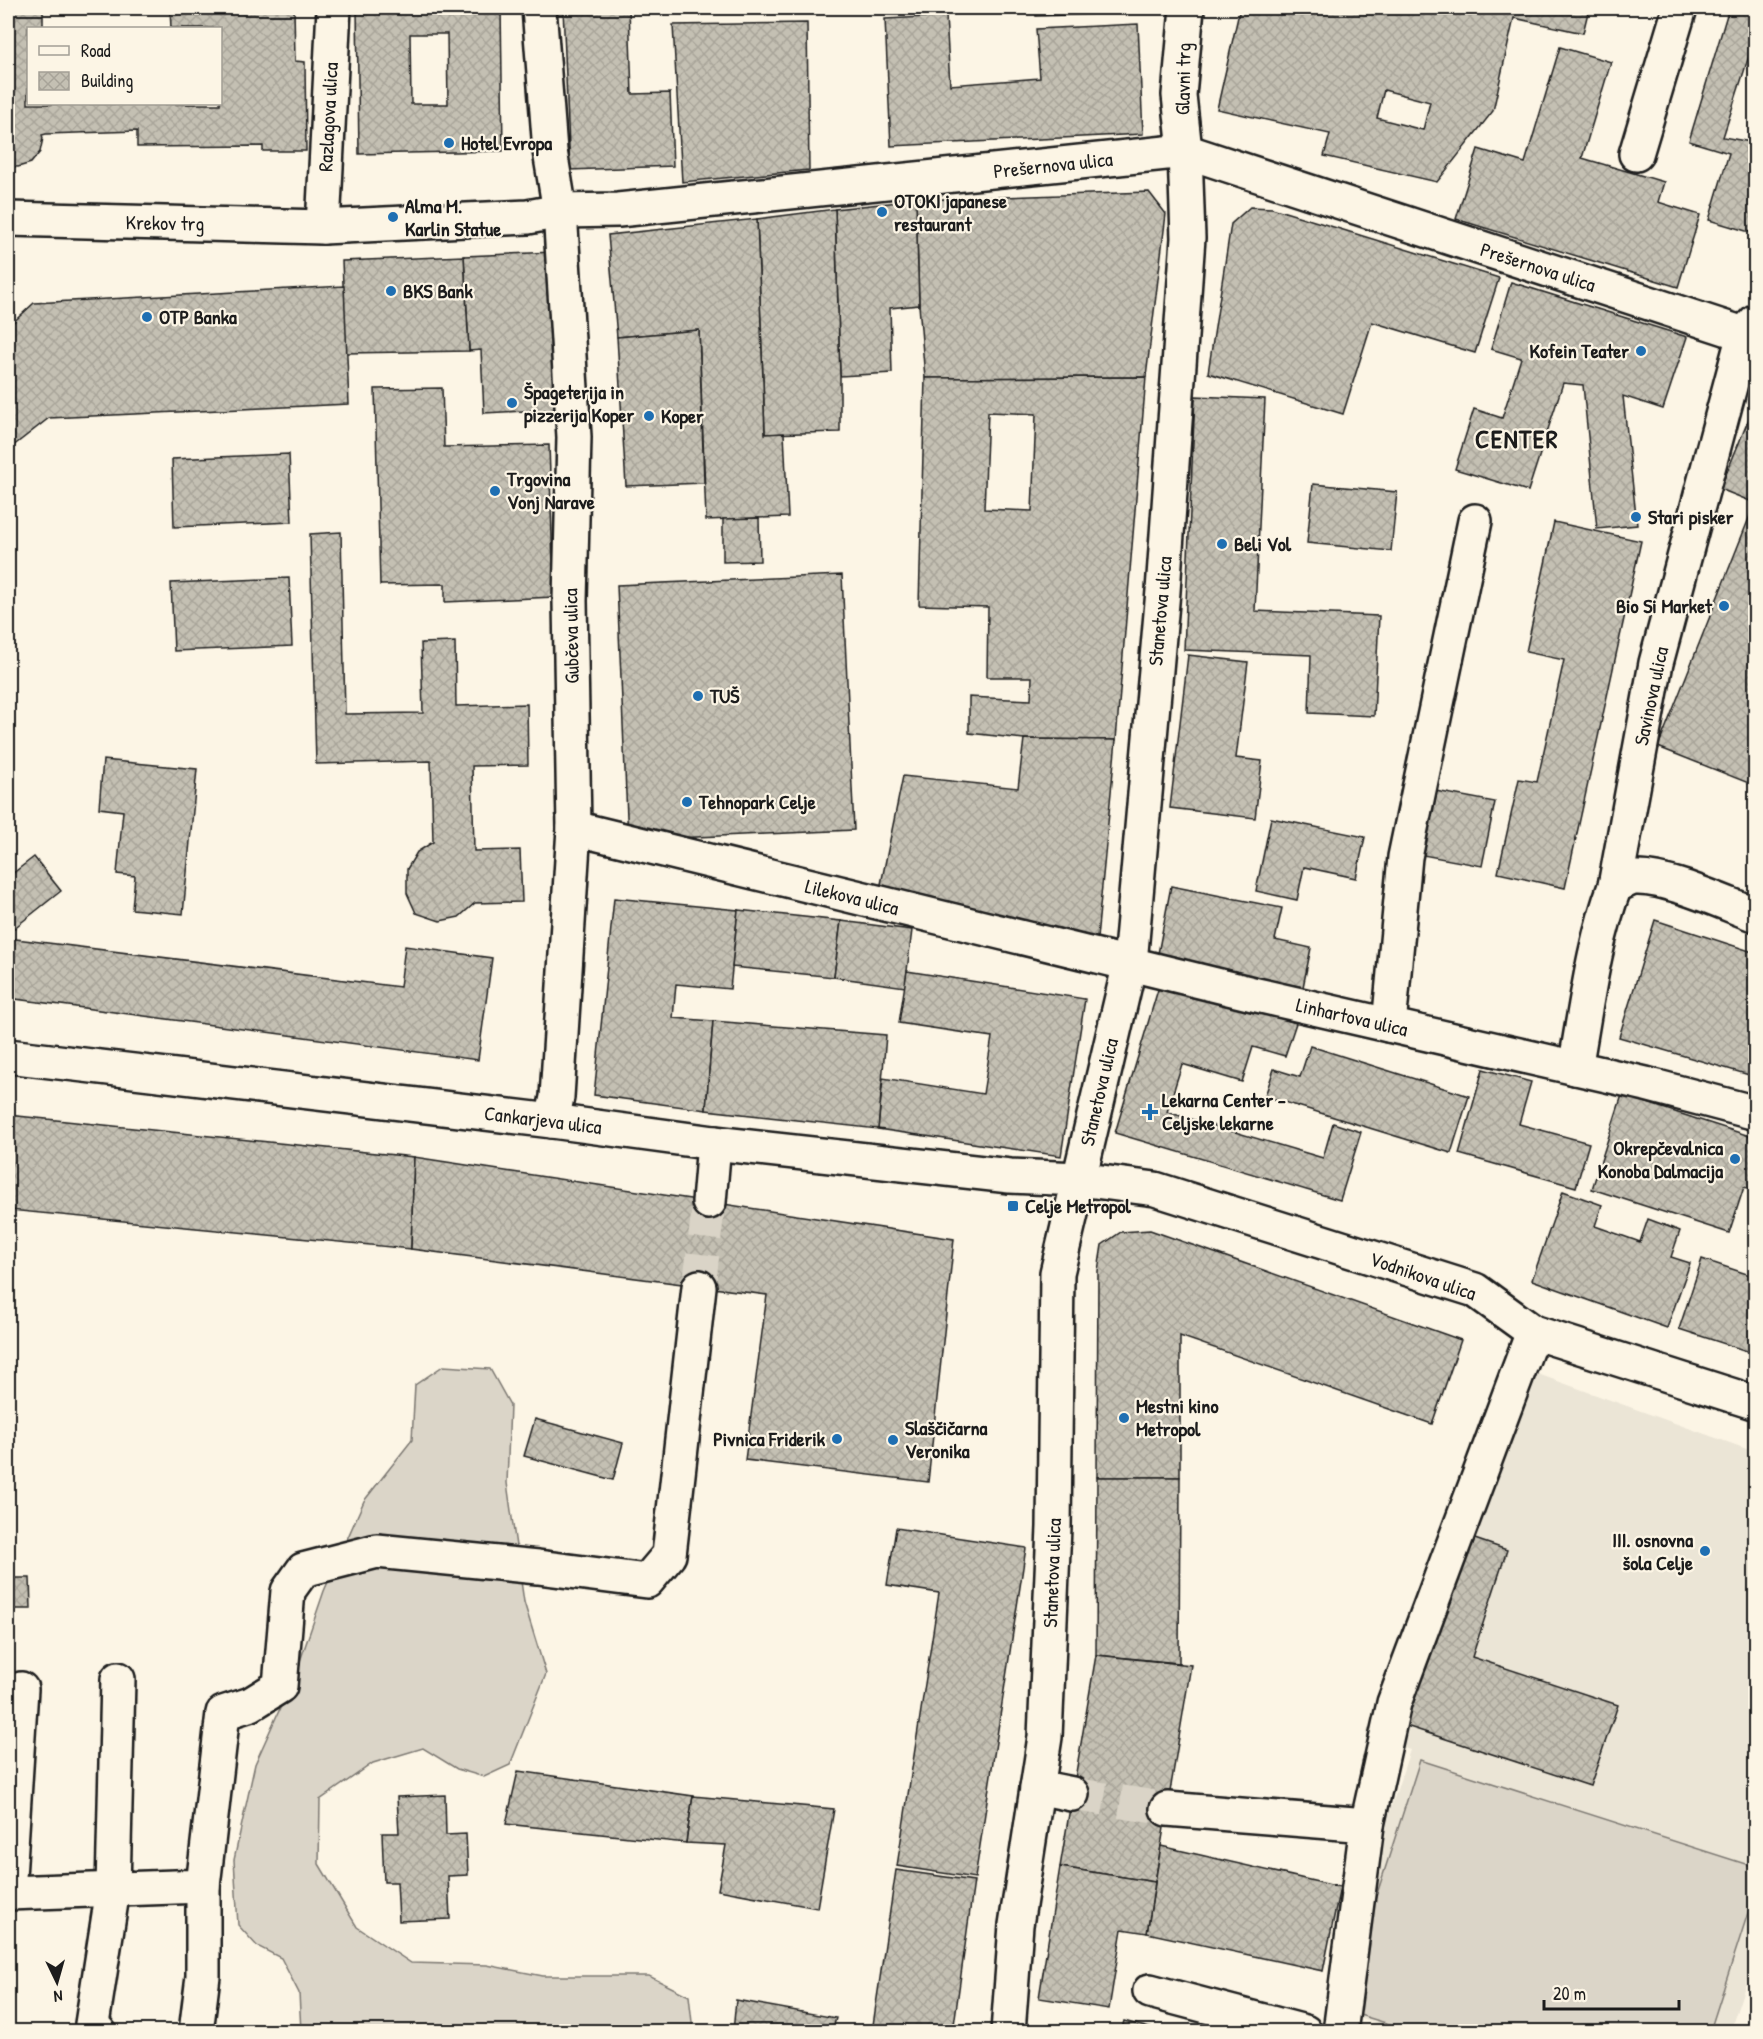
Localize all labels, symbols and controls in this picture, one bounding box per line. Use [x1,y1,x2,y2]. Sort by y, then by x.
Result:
legend [27,27,222,105]
text: Road [81,38,111,63]
street label: Glavni trg [1168,42,1197,115]
street label: Razlagova ulica [311,61,344,172]
text: Building [81,68,133,93]
place label: Hotel Evropa [461,129,552,157]
marker: Hotel Evropa [442,136,456,150]
street label: Prešernova ulica [992,145,1114,184]
place label: OTOKI japanese restaurant [894,187,1007,237]
place label: Alma M. Karlin Statue [405,192,501,242]
marker: OTOKI japanese restaurant [875,205,889,219]
street label: Krekov trg [125,208,205,237]
marker: Alma M. Karlin Statue [386,210,400,224]
street label: Prešernova ulica [1477,235,1599,298]
place label: BKS Bank [403,277,473,304]
marker: BKS Bank [384,284,398,298]
place label: OTP Banka [159,303,237,330]
marker: OTP Banka [140,310,154,324]
place label: Kofein Teater [1530,337,1629,364]
marker: Kofein Teater [1634,344,1648,358]
place label: Špageterija in pizzerija Koper [524,378,634,429]
marker: Špageterija in pizzerija Koper [505,396,519,410]
place label: Koper [661,402,704,430]
marker: Koper [642,409,656,423]
district label: CENTER [1475,421,1559,456]
place label: Trgovina Vonj Narave [506,465,595,515]
marker: Trgovina Vonj Narave [488,484,502,498]
place label: Stari pisker [1648,503,1734,531]
marker: Stari pisker [1629,510,1643,524]
place label: Beli Vol [1234,530,1292,557]
marker: Beli Vol [1215,537,1229,551]
street label: Stanetova ulica [1141,555,1178,667]
street label: Gubčeva ulica [556,588,585,684]
place label: Bio Si Market [1616,592,1713,619]
marker: Bio Si Market [1717,599,1731,613]
street label: Savinova ulica [1627,644,1674,748]
place label: TUŠ [709,682,740,709]
marker: TUŠ [691,689,705,703]
place label: Tehnopark Celje [698,788,816,816]
marker: Tehnopark Celje [680,795,694,809]
street label: Lilekova ulica [803,872,902,921]
street label: Linhartova ulica [1294,991,1411,1042]
street label: Stanetova ulica [1073,1035,1124,1148]
place label: Lekarna Center - Celjske lekarne [1162,1086,1286,1136]
street label: Cankarjeva ulica [483,1099,604,1140]
marker: Lekarna Center - Celjske lekarne [1143,1105,1157,1119]
place label: Okrepčevalnica Konoba Dalmacija [1598,1134,1723,1184]
marker: Okrepčevalnica Konoba Dalmacija [1728,1152,1742,1166]
place label: Celje Metropol [1025,1192,1132,1220]
marker: Celje Metropol [1006,1199,1020,1213]
street label: Vodnikova ulica [1366,1245,1480,1306]
place label: Mestni kino Metropol [1136,1392,1218,1443]
marker: Mestni kino Metropol [1117,1411,1131,1425]
place label: Slaščičarna Veronika [905,1414,988,1464]
place label: Pivnica Friderik [713,1425,826,1452]
marker: Pivnica Friderik [830,1432,844,1446]
marker: Slaščičarna Veronika [886,1433,900,1447]
street label: Stanetova ulica [1036,1518,1067,1628]
place label: III. osnovna šola Celje [1612,1526,1693,1576]
marker: III. osnovna šola Celje [1698,1544,1712,1558]
north arrow [27,1952,87,2012]
scale bar [1544,1973,1679,2011]
text: 20 m [1553,1981,1586,2006]
text: N [53,1986,64,2008]

